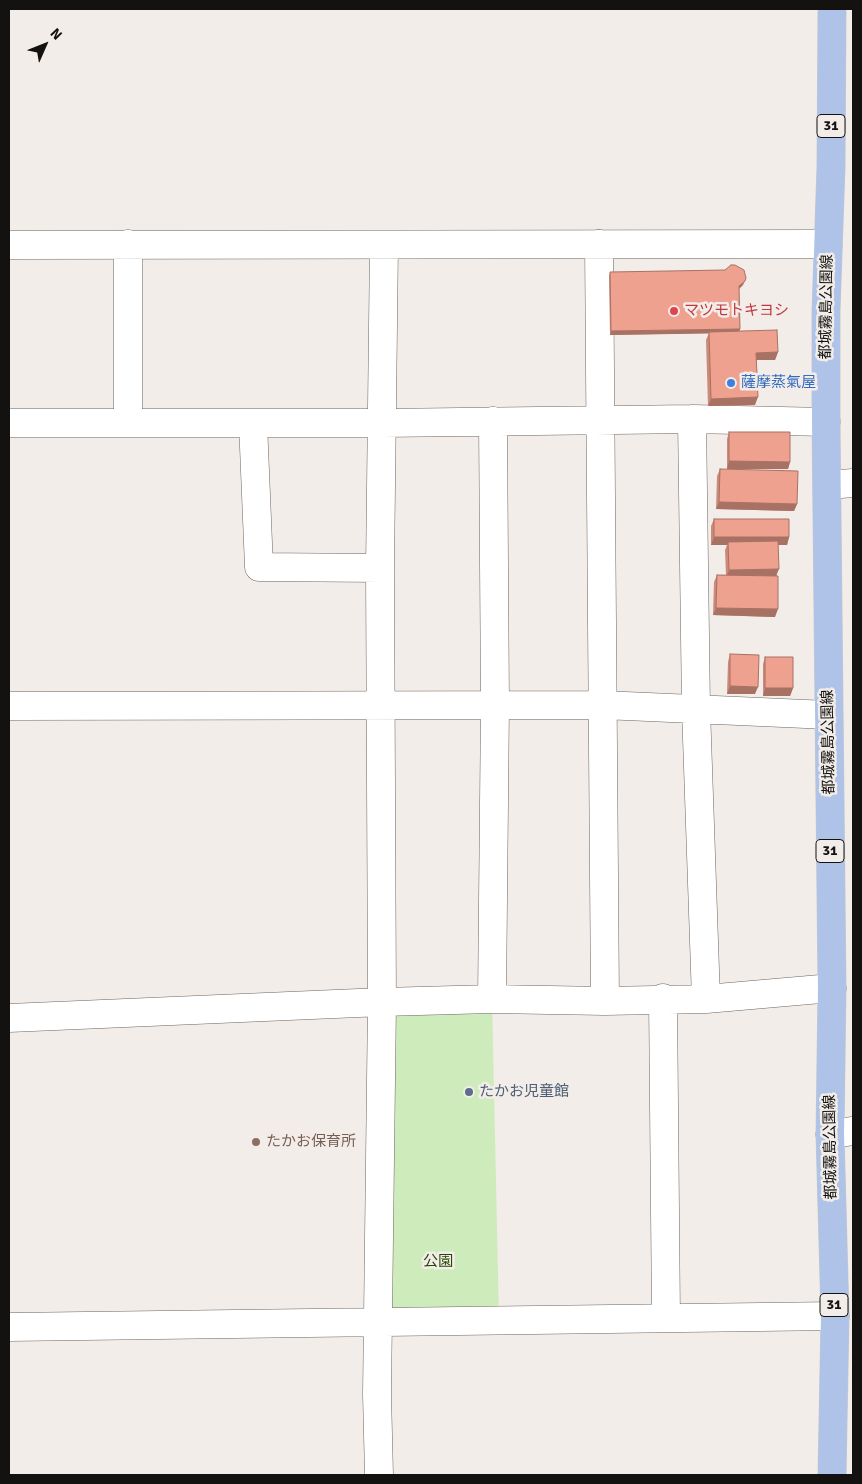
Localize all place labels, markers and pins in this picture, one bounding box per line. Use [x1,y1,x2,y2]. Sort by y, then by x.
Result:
place label: マツモトキヨシ [684,302,789,320]
marker: マツモトキヨシ [668,305,680,317]
place label: 薩摩蒸氣屋 [741,374,816,392]
marker: 薩摩蒸氣屋 [725,377,737,389]
place label: たかお児童館 [479,1083,569,1101]
marker: たかお児童館 [463,1086,475,1098]
place label: たかお保育所 [266,1133,356,1151]
marker: たかお保育所 [250,1136,262,1148]

